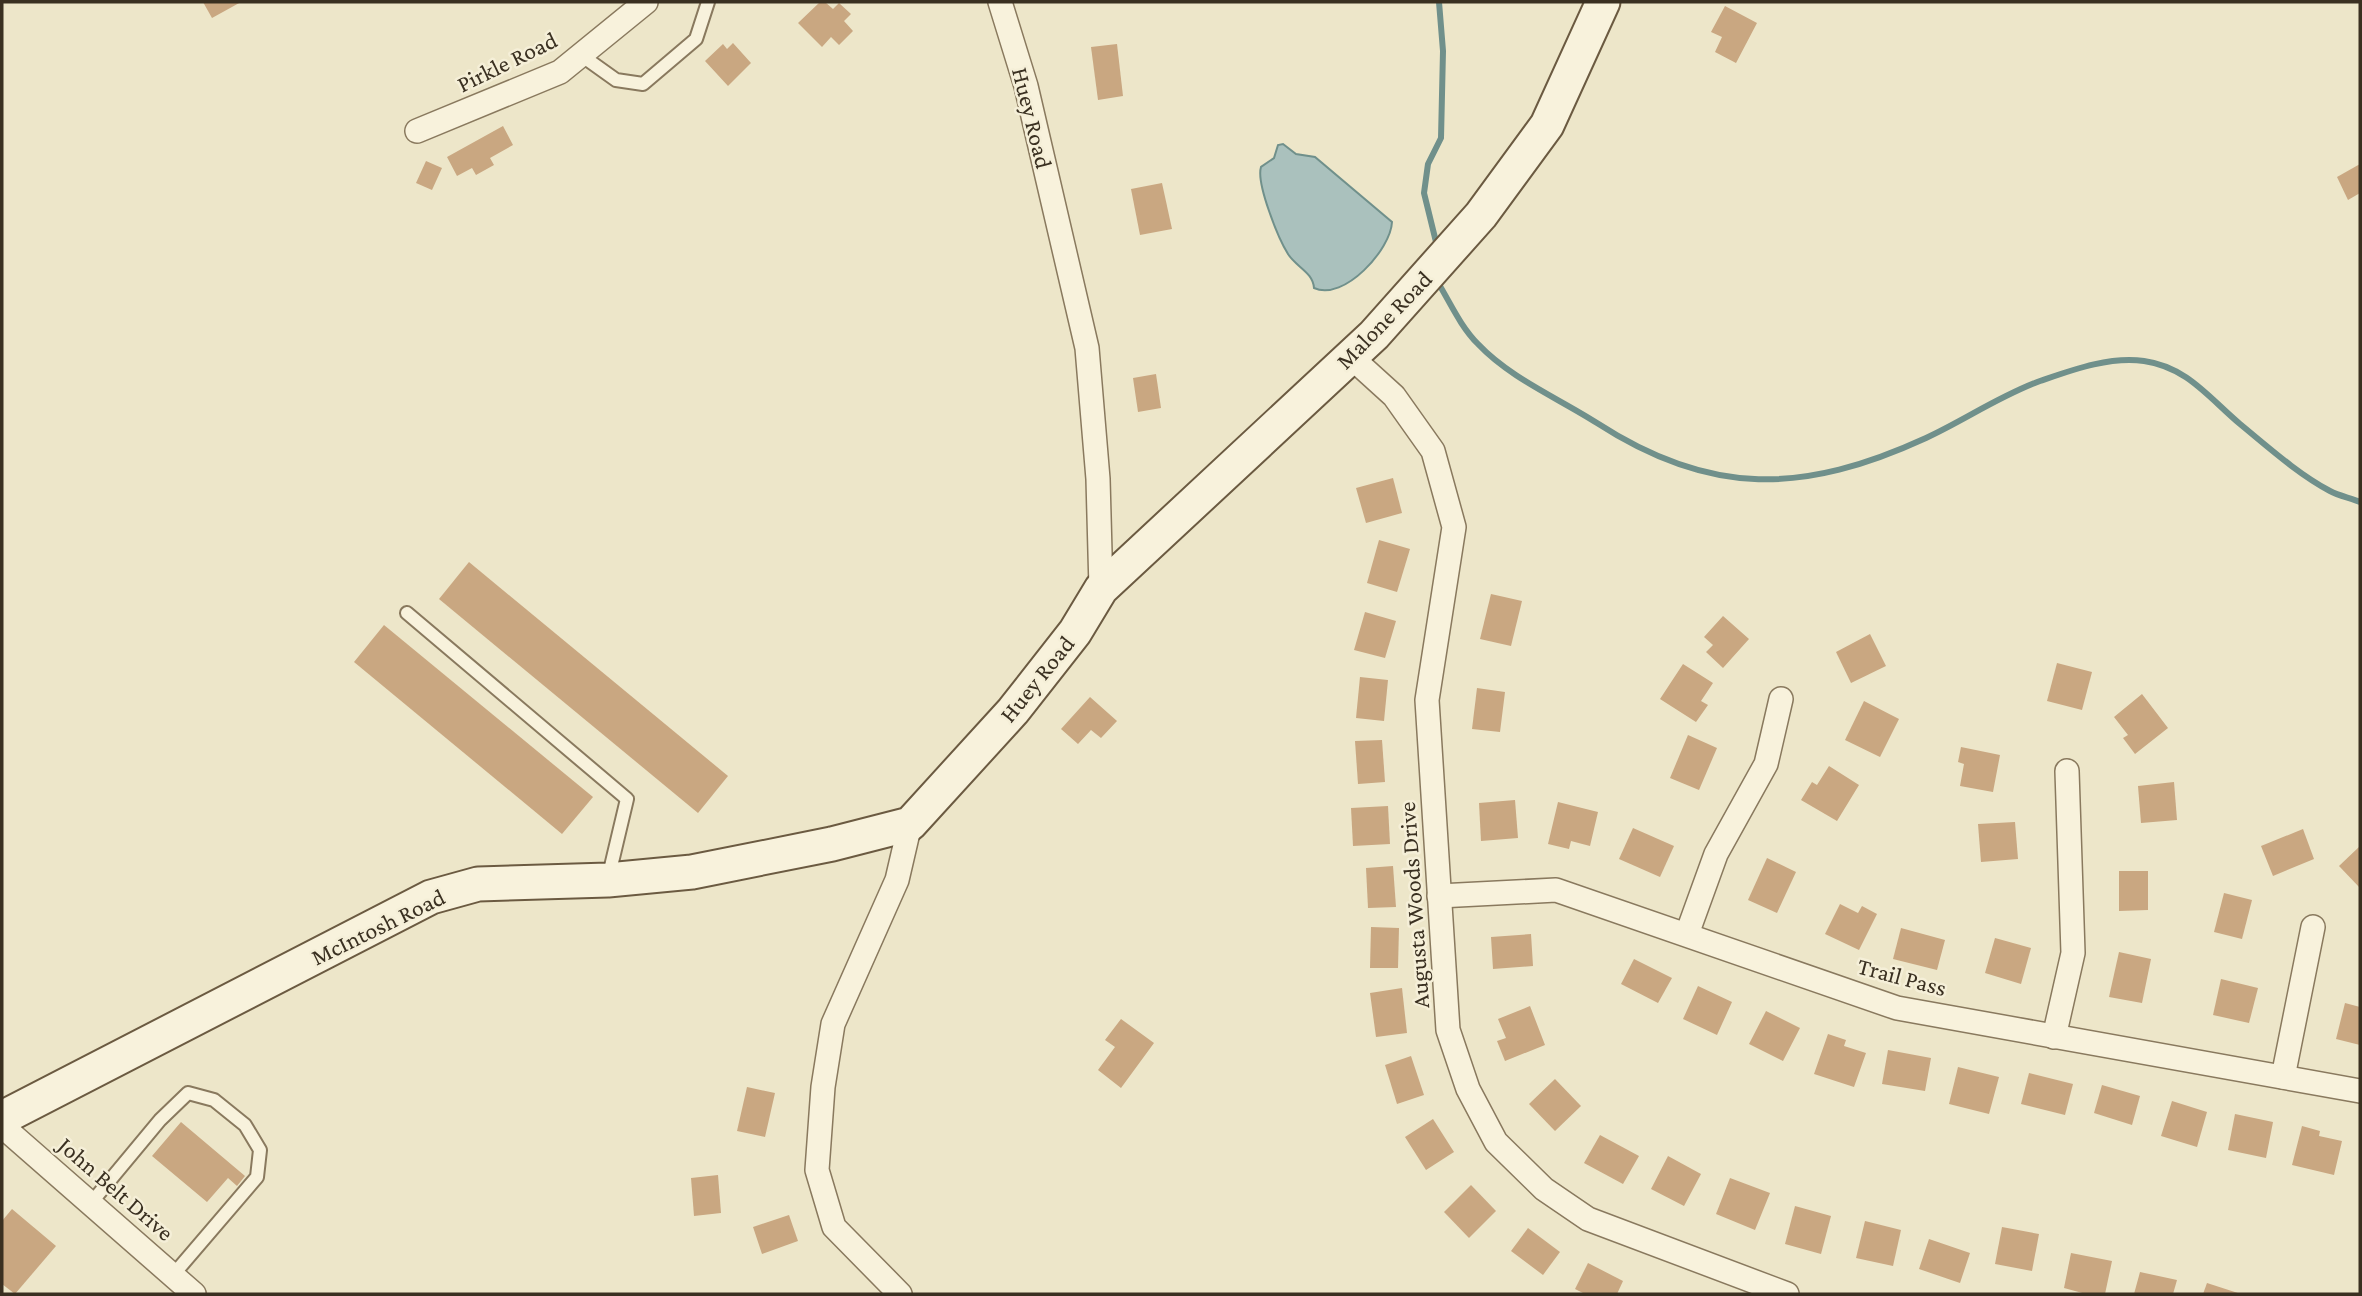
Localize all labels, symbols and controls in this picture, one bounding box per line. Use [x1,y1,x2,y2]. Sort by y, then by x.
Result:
street label: Pirkle Road [452,26,562,97]
street label: Huey Road [1007,65,1058,172]
street label: Malone Road [1330,265,1437,374]
street label: Huey Road [994,630,1080,727]
street label: Augusta Woods Drive [1393,801,1434,1009]
street label: McIntosh Road [307,882,449,971]
street label: Trail Pass [1855,952,1950,1001]
street label: John Belt Drive [52,1130,179,1246]

